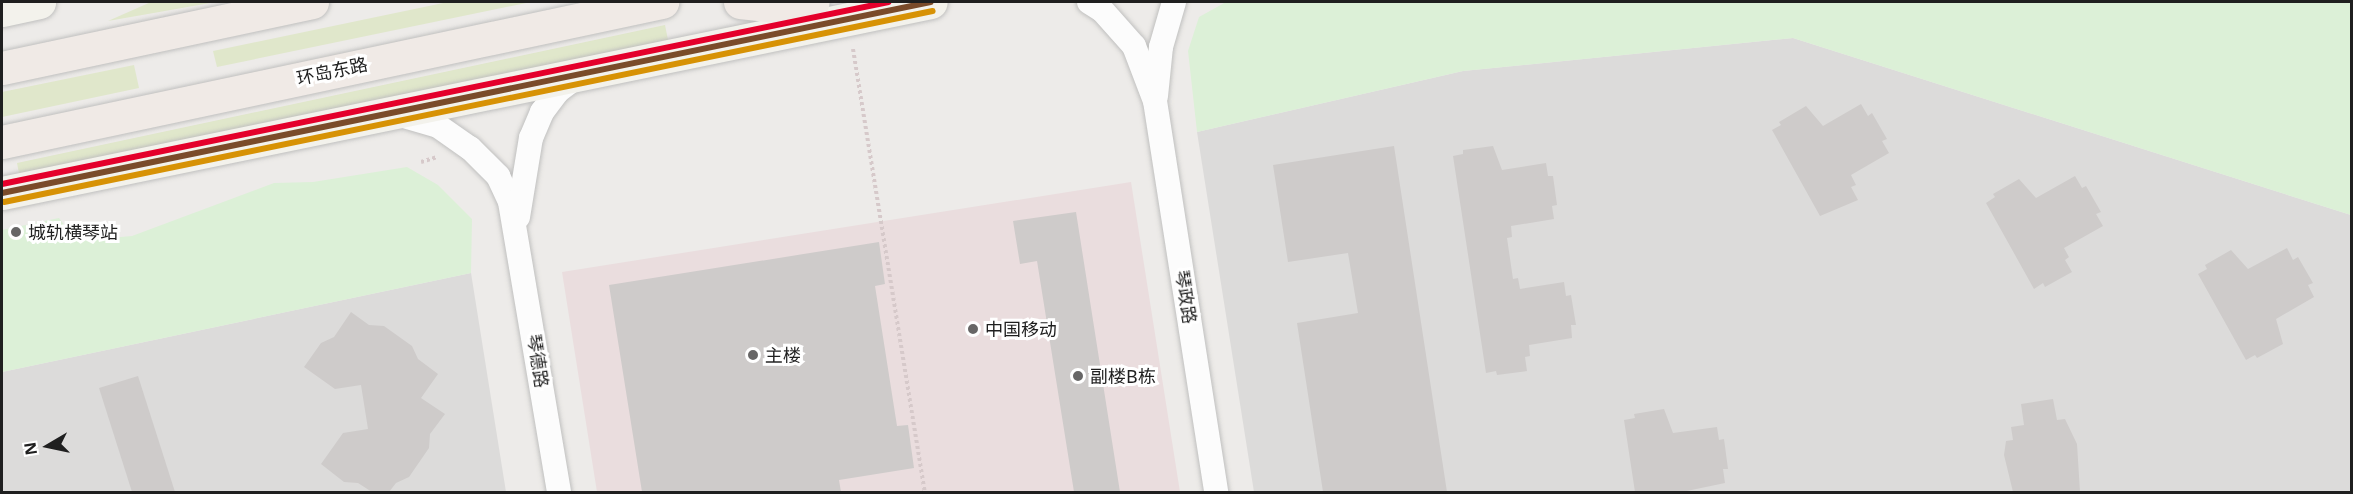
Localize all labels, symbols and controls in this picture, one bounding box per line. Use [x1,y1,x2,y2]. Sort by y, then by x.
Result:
street label: 环岛东路 [295,53,369,89]
place label: 城轨横琴站 [28,221,118,243]
marker: 城轨横琴站 [9,225,23,239]
street label: 琴政路 [1171,269,1201,325]
place label: 中国移动 [985,318,1057,340]
marker: 中国移动 [966,322,980,336]
street label: 琴德路 [523,333,553,389]
place label: 主楼 [765,344,801,366]
marker: 主楼 [746,348,760,362]
place label: 副楼B栋 [1090,365,1156,387]
marker: 副楼B栋 [1071,369,1085,383]
north arrow [18,416,78,476]
text: N [18,441,42,457]

